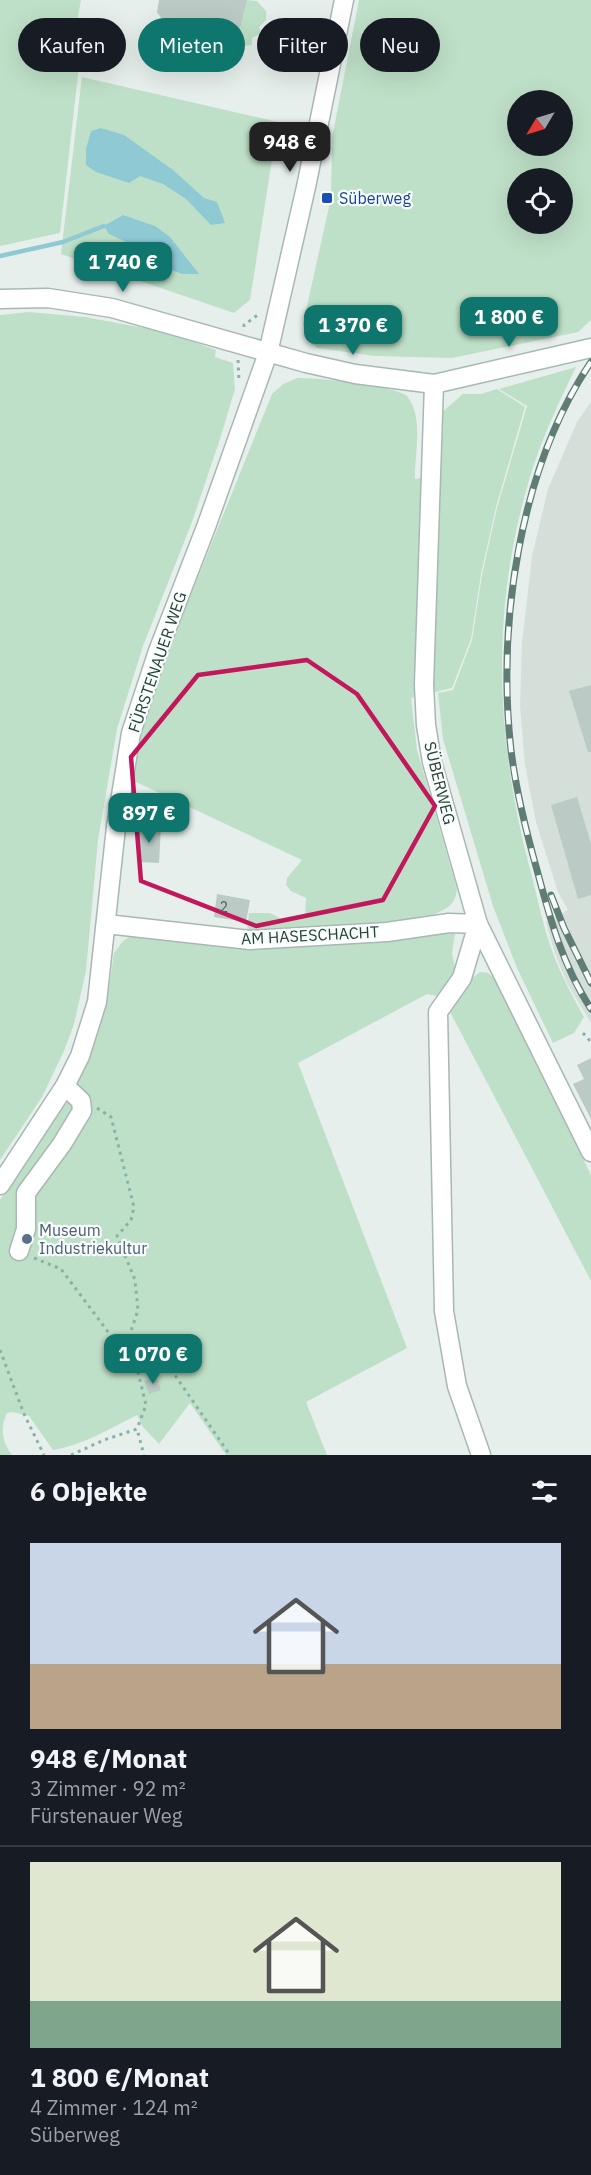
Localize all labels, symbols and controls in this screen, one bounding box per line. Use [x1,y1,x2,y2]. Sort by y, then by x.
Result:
chip: Kaufen [18,18,126,72]
chip: Mieten [138,18,245,72]
chip: Filter [257,18,348,72]
chip: Neu [360,18,440,72]
north arrow [507,90,573,156]
map controls [507,90,573,234]
pin: 948 € [248,122,332,173]
text: 948 € [263,128,317,155]
button: locate [507,168,573,234]
place label: Süberweg [339,188,411,208]
marker: Süberweg [320,191,334,205]
pin: 1 740 € [68,242,178,293]
text: 1 740 € [88,248,158,275]
pin: 1 800 € [454,297,564,348]
text: 1 800 € [474,303,544,330]
pin: 1 370 € [298,305,408,356]
text: 1 370 € [318,311,388,338]
street label: FÜRSTENAUER WEG [123,589,191,735]
street label: SÜBERWEG [420,739,460,827]
pin: 897 € [107,793,191,844]
text: 897 € [122,799,176,826]
house number: 2 [220,898,228,916]
street label: AM HASESCHACHT [240,921,380,949]
place label: Museum Industriekultur [39,1220,147,1258]
marker: Museum Industriekultur [20,1232,34,1246]
pin: 1 070 € [98,1334,208,1385]
text: 1 070 € [118,1340,188,1367]
text: 6 Objekte [30,1474,147,1508]
icon: filters [528,1475,561,1508]
icon: home [242,1582,350,1690]
text: 948 €/Monat [30,1741,187,1775]
text: 3 Zimmer · 92 m² [30,1775,186,1802]
text: Fürstenauer Weg [30,1802,182,1829]
icon: home [242,1901,350,2009]
text: 1 800 €/Monat [30,2060,209,2094]
text: 4 Zimmer · 124 m² [30,2094,198,2121]
text: Süberweg [30,2121,120,2148]

